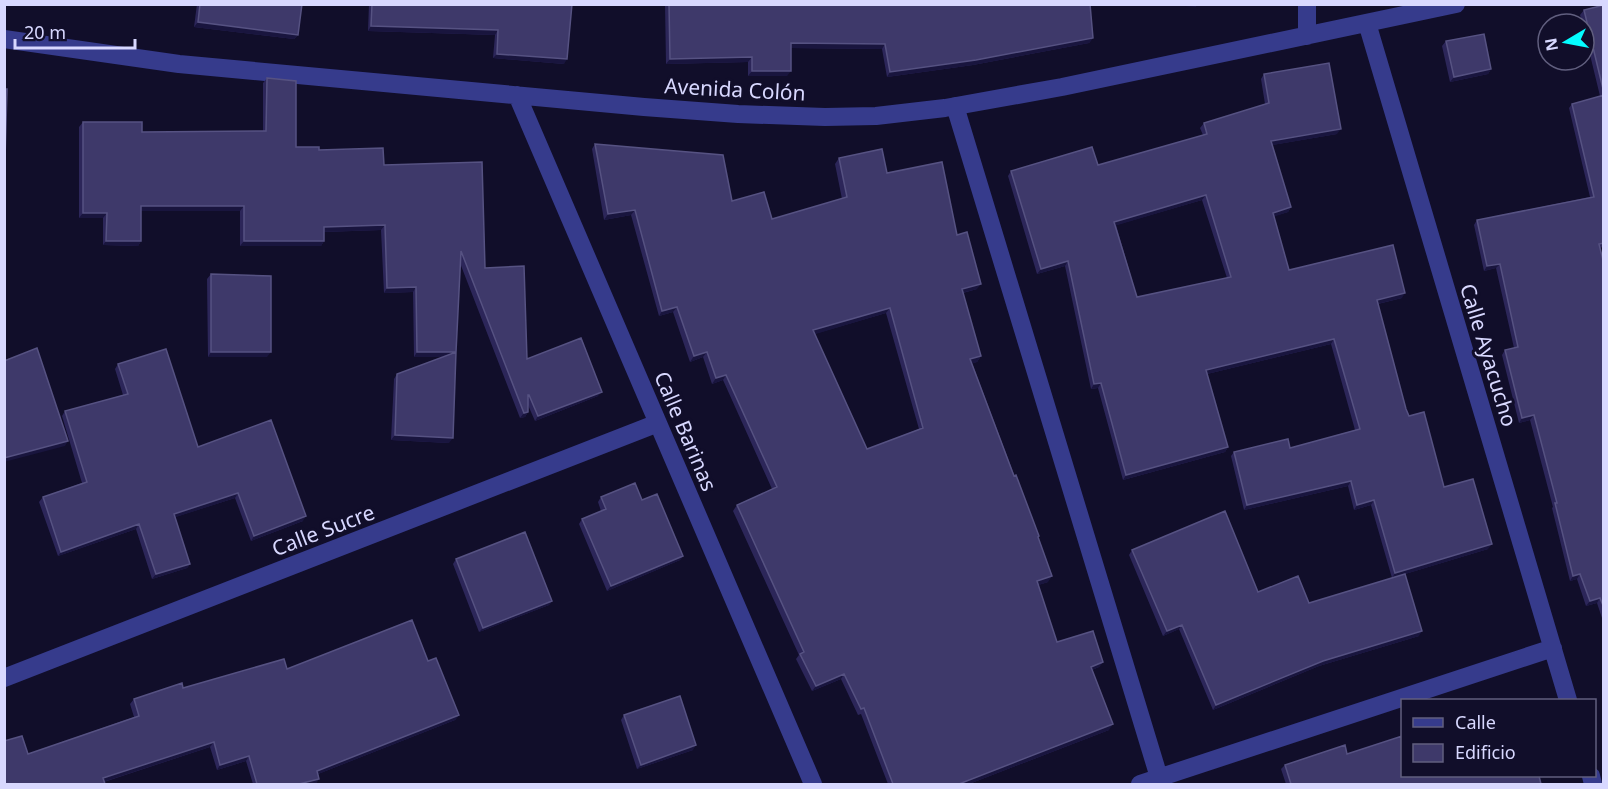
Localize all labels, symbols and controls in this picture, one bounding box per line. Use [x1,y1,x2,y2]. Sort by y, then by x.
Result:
scale bar [15,12,135,50]
north arrow [1536,12,1596,72]
text: 20 m [24,20,66,44]
text: N [1539,36,1563,53]
street label: Avenida Colón [664,71,806,107]
street label: Calle Ayacucho [1454,280,1524,430]
street label: Calle Barinas [648,367,724,495]
street label: Calle Sucre [268,498,378,562]
legend [1401,699,1596,777]
text: Calle [1455,710,1496,734]
text: Edificio [1455,740,1516,764]

